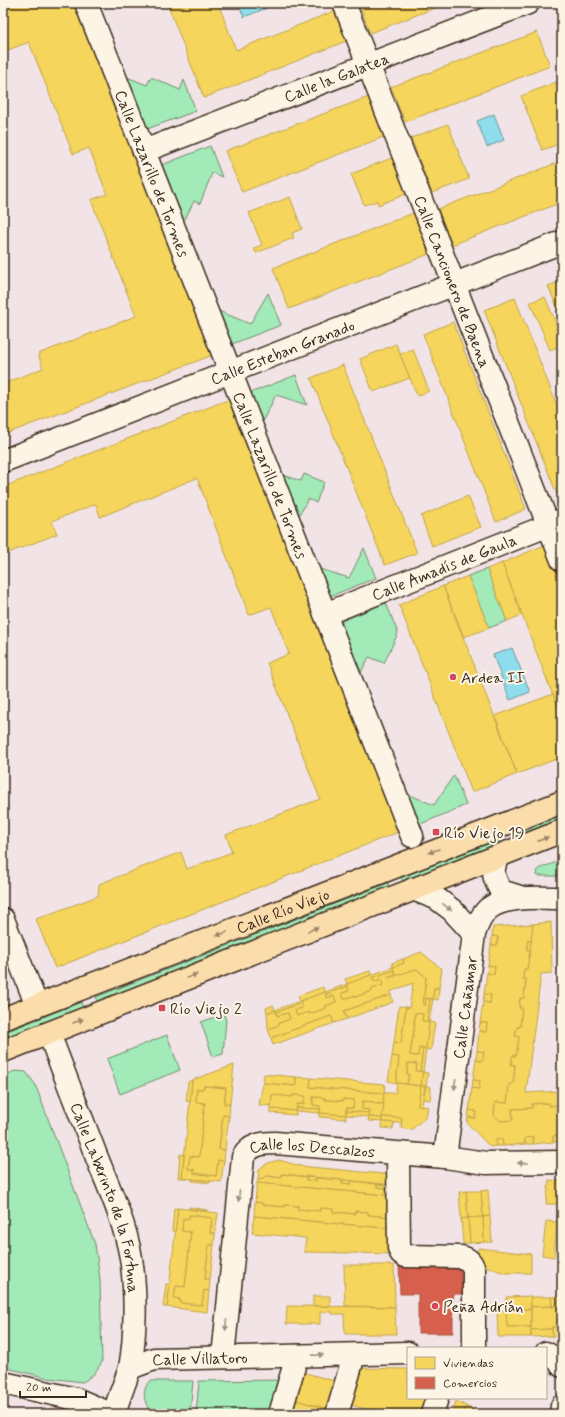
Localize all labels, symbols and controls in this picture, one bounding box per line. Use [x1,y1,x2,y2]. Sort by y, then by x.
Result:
street label: Calle la Galatea [281,49,392,108]
street label: Calle Lazarillo de Tormes [109,87,193,261]
street label: Calle Cancionero de Baena [408,193,495,371]
street label: Calle Esteban Granado [208,315,358,391]
street label: Calle Lazarillo de Tormes [227,389,312,562]
street label: Calle Amadís de Gaula [369,530,520,606]
place label: Ardea II [461,668,525,689]
marker: Ardea II [448,672,458,682]
place label: Río Viejo 19 [444,823,525,844]
marker: Río Viejo 19 [431,827,441,837]
one-way arrow [538,835,550,841]
one-way arrow [428,849,440,855]
street label: Calle Río Viejo [234,884,333,939]
one-way arrow [442,902,453,911]
one-way arrow [308,925,320,931]
one-way arrow [215,932,227,938]
street label: Calle Cañamar [449,954,483,1060]
one-way arrow [187,973,199,979]
place label: Río Viejo 2 [170,999,242,1020]
marker: Río Viejo 2 [157,1003,167,1013]
one-way arrow [73,1017,85,1023]
one-way arrow [451,1078,458,1090]
street label: Calle Laberinto de la Fortuna [65,1100,143,1294]
street label: Calle los Descalzos [246,1134,376,1163]
one-way arrow [516,1160,529,1166]
one-way arrow [236,1190,242,1202]
place label: Peña Adrián [443,1297,523,1318]
marker: Peña Adrián [430,1301,440,1311]
one-way arrow [223,1319,230,1331]
legend [407,1347,547,1399]
street label: Calle Villatoro [152,1348,248,1371]
one-way arrow [312,1352,325,1358]
text: Viviendas [443,1356,494,1372]
scale bar [20,1373,86,1399]
text: Comercios [443,1376,497,1392]
text: 20 m [26,1380,52,1396]

